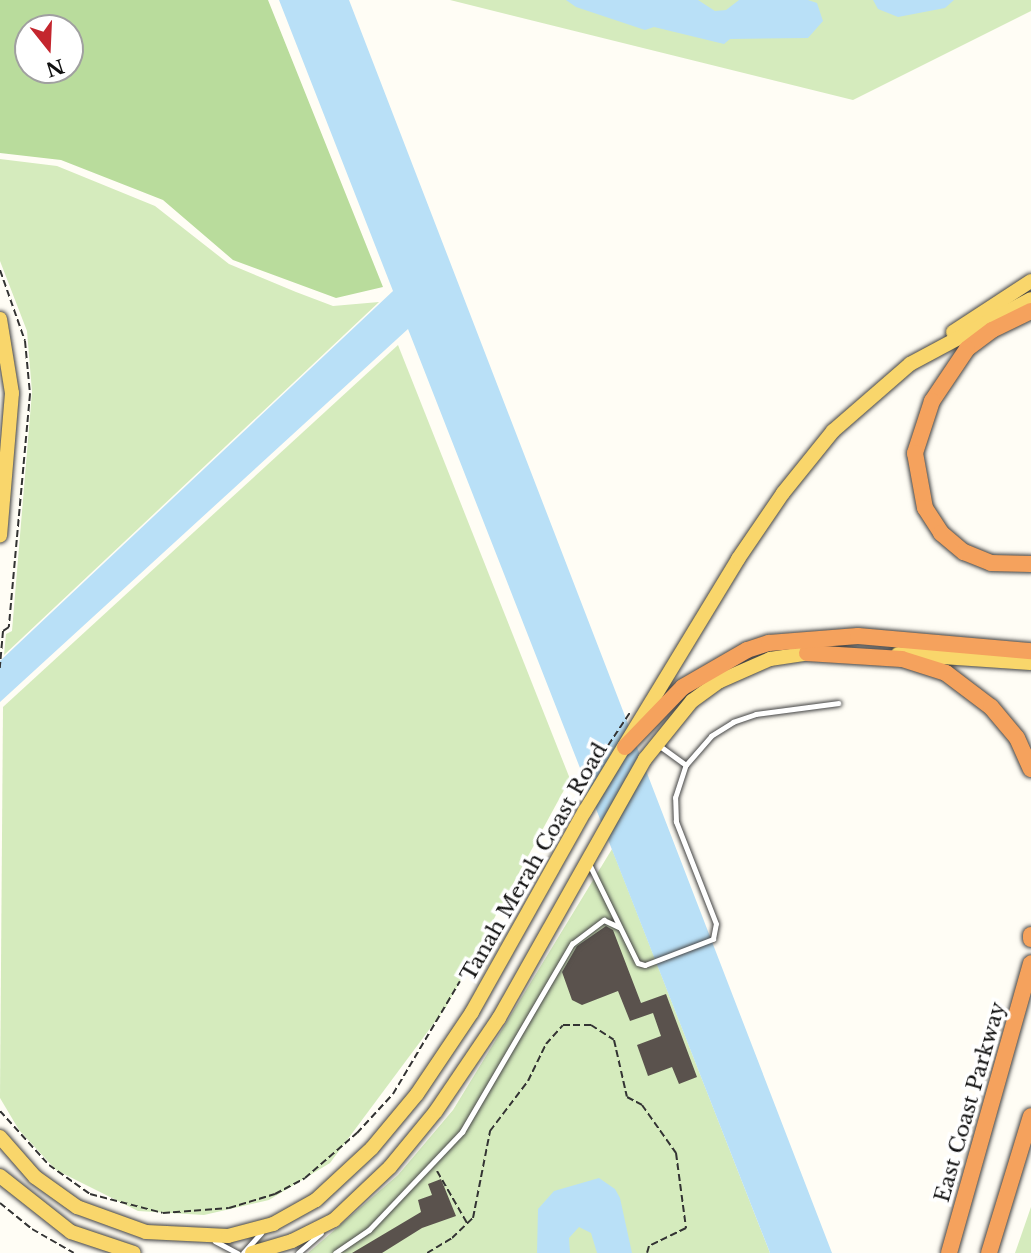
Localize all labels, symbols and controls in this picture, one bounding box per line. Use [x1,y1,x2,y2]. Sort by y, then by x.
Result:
north arrow [14,14,84,84]
text: N [43,54,67,81]
street label: Tanah Merah Coast Road [455,738,613,986]
street label: East Coast Parkway [929,999,1011,1205]

